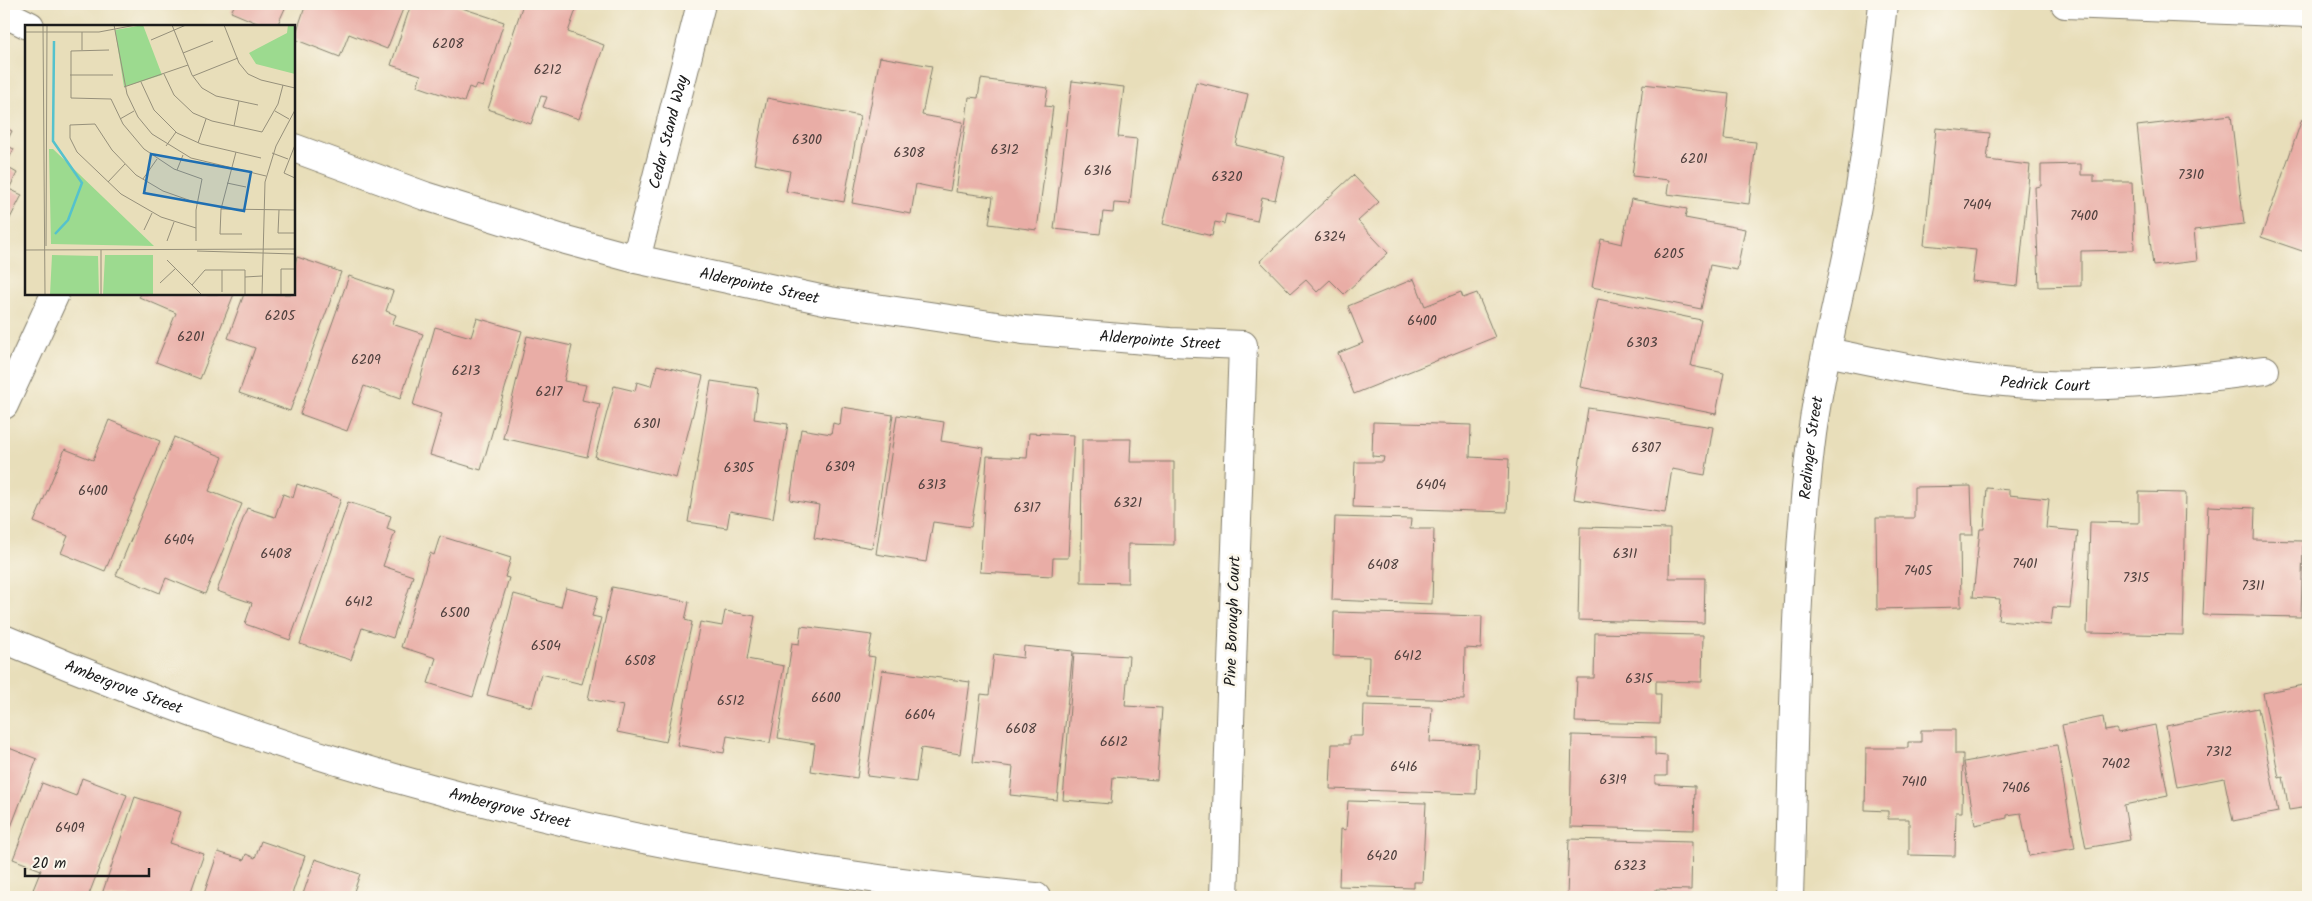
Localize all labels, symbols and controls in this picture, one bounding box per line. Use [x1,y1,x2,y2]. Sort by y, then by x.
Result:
inset map [25,25,295,295]
house number: 6208 [432,33,464,55]
house number: 6212 [534,59,562,81]
street label: Cedar Stand Way [642,72,695,192]
house number: 6300 [792,129,822,151]
house number: 6312 [991,139,1019,161]
house number: 6308 [893,142,925,164]
house number: 6201 [1680,148,1708,170]
house number: 6316 [1084,160,1112,182]
house number: 7310 [2178,164,2204,186]
house number: 6320 [1212,166,1242,188]
house number: 7404 [1963,194,1992,216]
house number: 7400 [2070,205,2098,227]
house number: 6324 [1314,226,1346,248]
house number: 6205 [1654,243,1686,265]
street label: Alderpointe Street [697,261,822,311]
house number: 6205 [265,305,297,327]
house number: 6400 [1407,310,1437,332]
street label: Alderpointe Street [1098,324,1222,357]
house number: 6201 [177,326,205,348]
house number: 6303 [1627,332,1657,354]
house number: 6209 [351,349,381,371]
house number: 6213 [452,360,480,382]
street label: Pedrick Court [1999,369,2091,398]
house number: 6217 [536,381,563,403]
street label: Redinger Street [1792,393,1830,501]
house number: 6301 [633,413,661,435]
house number: 6307 [1631,437,1661,459]
house number: 6309 [825,456,855,478]
house number: 6305 [724,457,756,479]
house number: 6313 [918,474,946,496]
house number: 6404 [1416,474,1446,496]
house number: 6400 [78,480,108,502]
house number: 6321 [1114,492,1142,514]
house number: 6317 [1014,497,1041,519]
house number: 6404 [164,529,194,551]
house number: 6408 [261,543,292,565]
house number: 6311 [1613,543,1637,565]
house number: 7401 [2012,553,2038,575]
street label: Pine Borough Court [1218,554,1248,687]
house number: 6408 [1368,554,1399,576]
house number: 7405 [1904,560,1934,582]
house number: 7315 [2123,567,2151,589]
house number: 7311 [2241,575,2265,597]
house number: 6412 [345,591,373,613]
house number: 6500 [440,602,470,624]
house number: 6504 [531,635,561,657]
house number: 6412 [1394,645,1422,667]
house number: 6508 [625,650,656,672]
street label: Ambergrove Street [61,653,187,721]
house number: 6315 [1625,668,1654,690]
house number: 6600 [811,687,841,709]
house number: 6512 [717,690,745,712]
house number: 6604 [905,704,935,726]
house number: 6608 [1006,718,1037,740]
house number: 6612 [1100,731,1128,753]
house number: 7312 [2206,741,2232,763]
house number: 7402 [2101,753,2131,775]
house number: 6416 [1390,756,1418,778]
house number: 6319 [1599,769,1627,791]
house number: 7410 [1901,771,1927,793]
house number: 7406 [2002,777,2030,799]
street label: Ambergrove Street [446,781,574,835]
house number: 6409 [55,817,85,839]
house number: 6420 [1367,845,1397,867]
scale bar [25,846,149,878]
text: 20 m [32,852,66,876]
house number: 6323 [1614,855,1646,877]

